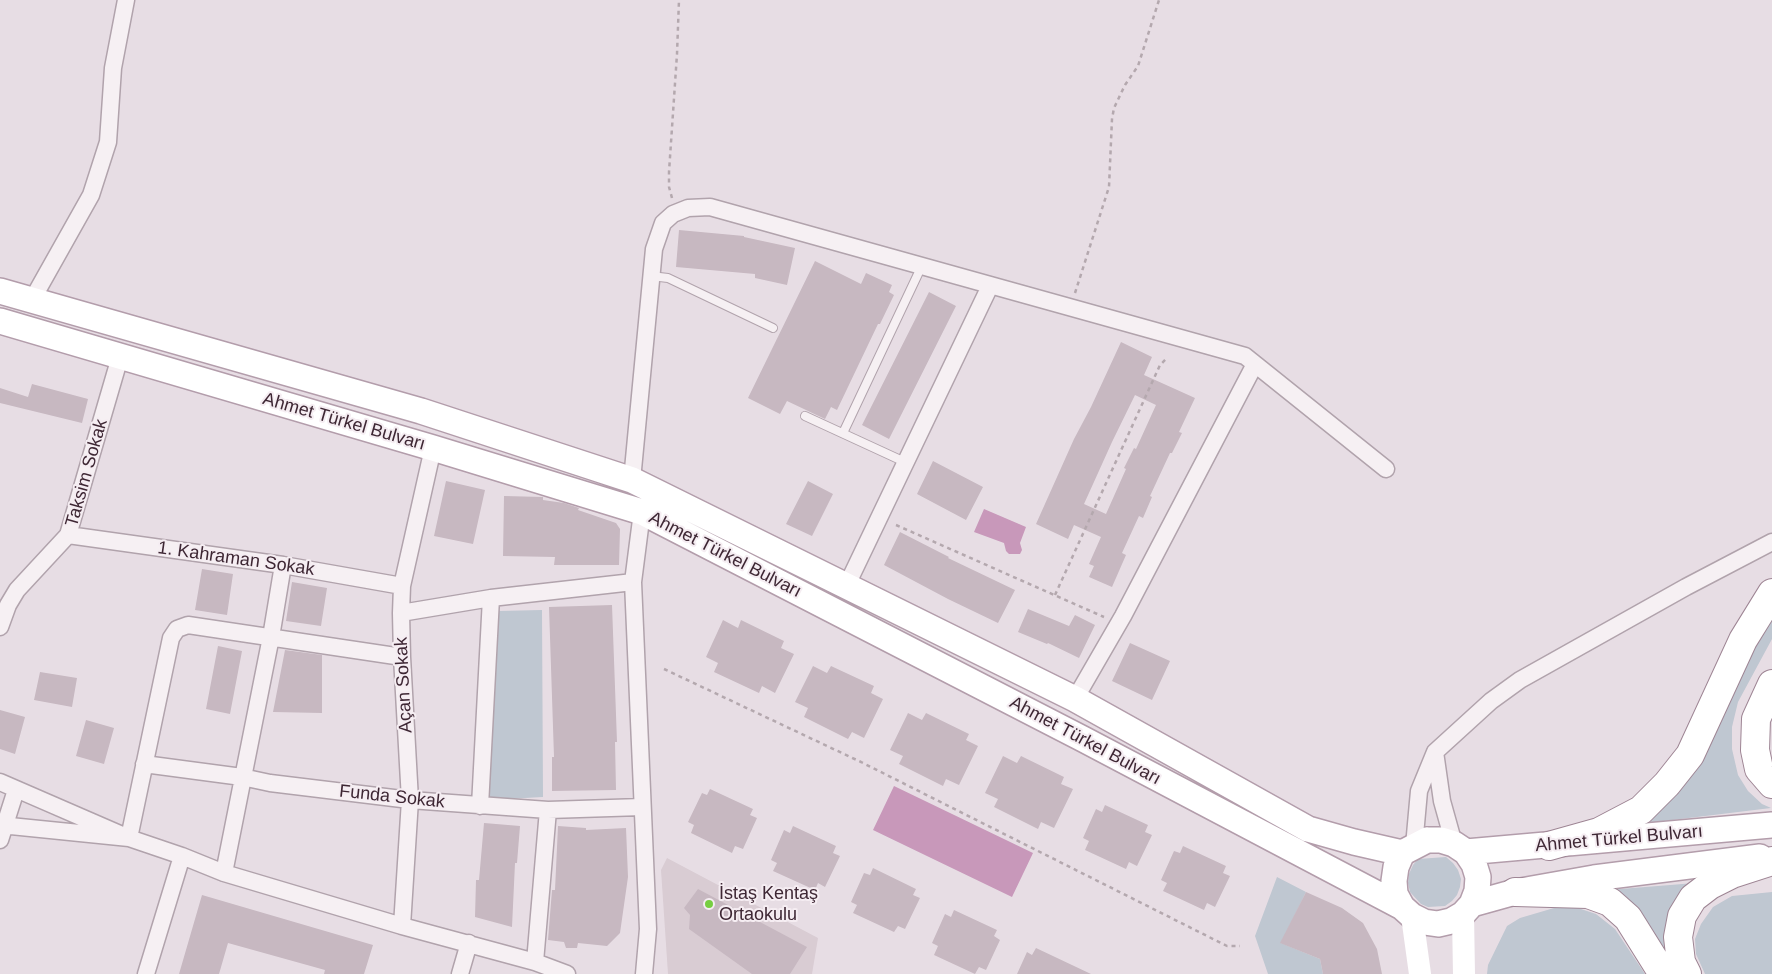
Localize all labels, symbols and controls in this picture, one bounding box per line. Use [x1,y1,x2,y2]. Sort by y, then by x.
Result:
street label: Ahmet Türkel Bulvarı [260,388,428,456]
street label: Taksim Sokak [61,417,113,529]
street label: Ahmet Türkel Bulvarı [645,507,805,603]
street label: 1. Kahraman Sokak [156,537,316,581]
street label: Açan Sokak [391,636,417,734]
street label: Ahmet Türkel Bulvarı [1006,692,1164,790]
street label: Funda Sokak [338,781,446,813]
street label: Ahmet Türkel Bulvarı [1534,821,1704,857]
place label: İstaş Kentaş Ortaokulu [719,883,818,926]
marker: İstaş Kentaş Ortaokulu [703,898,715,910]

